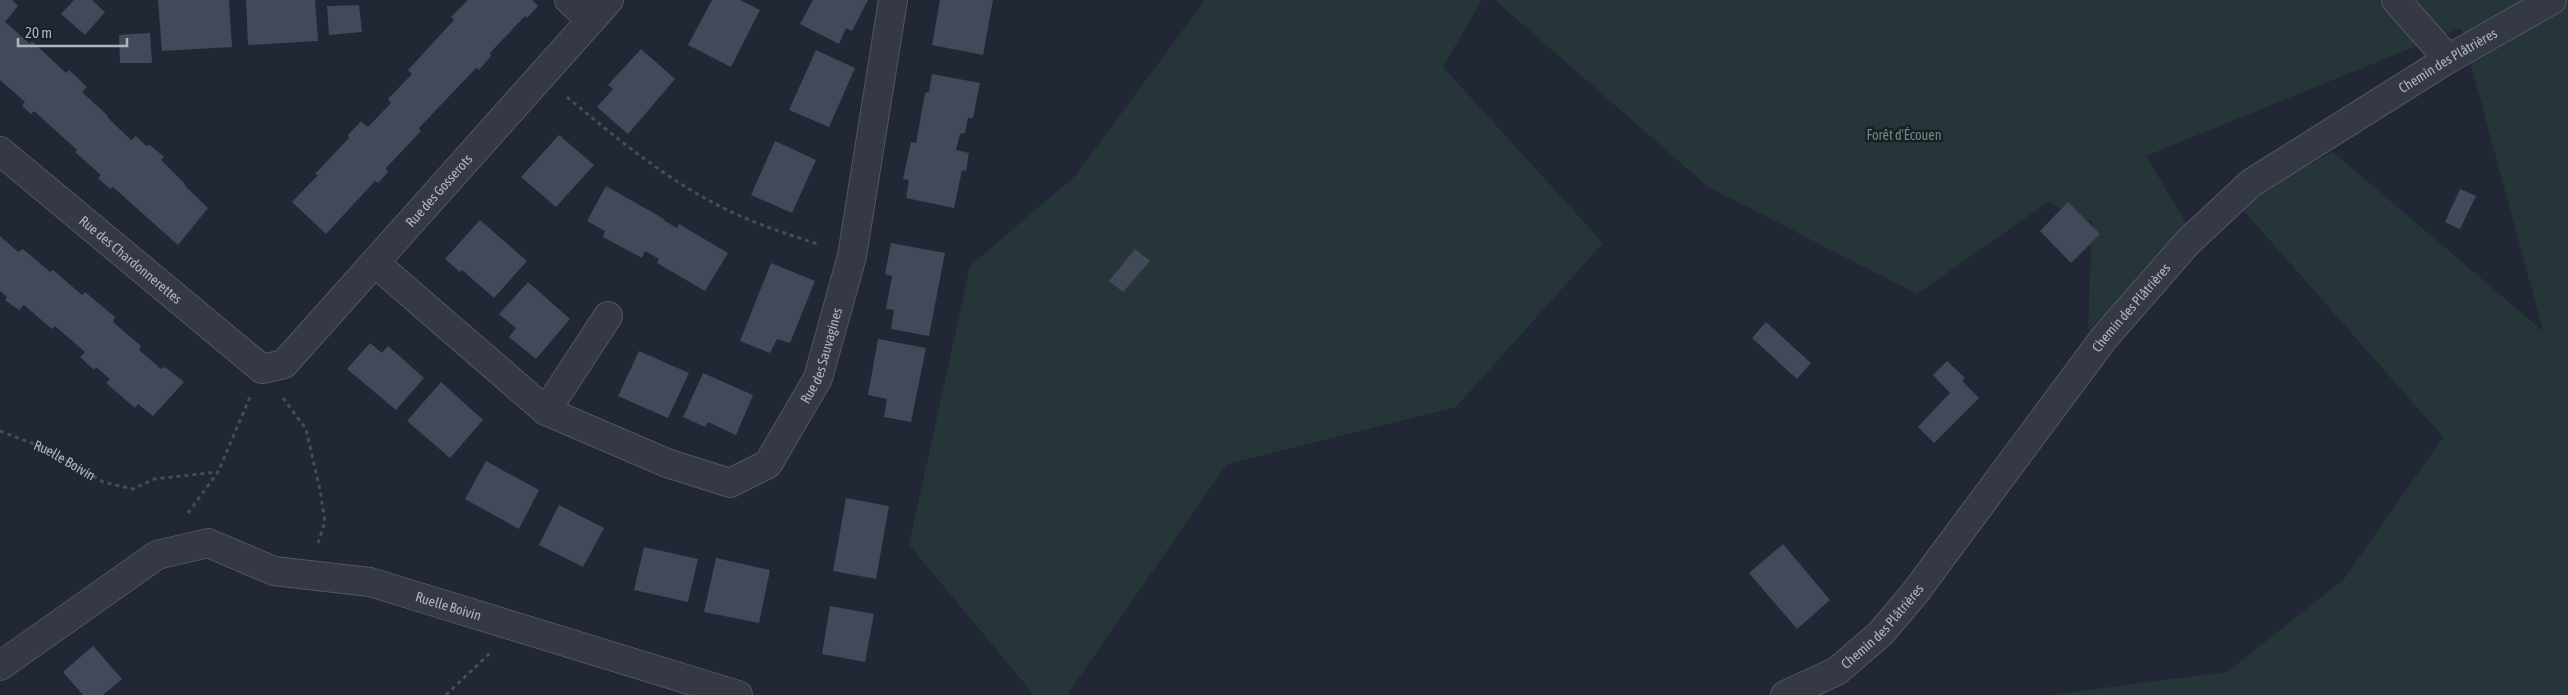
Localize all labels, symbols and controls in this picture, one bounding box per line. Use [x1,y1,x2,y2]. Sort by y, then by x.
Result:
scale bar [18,15,126,47]
text: 20 m [25,24,52,41]
street label: Chemin des Plâtrières [2396,25,2500,96]
park label: Forêt d'Écouen [1867,127,1941,143]
street label: Rue des Gosserots [402,151,476,230]
street label: Rue des Chardonnerettes [76,212,185,307]
street label: Chemin des Plâtrières [2089,260,2174,355]
street label: Rue des Sauvagines [797,306,845,406]
street label: Ruelle Boivin [32,437,98,484]
street label: Chemin des Plâtrières [1838,581,1927,672]
street label: Ruelle Boivin [414,588,483,624]

